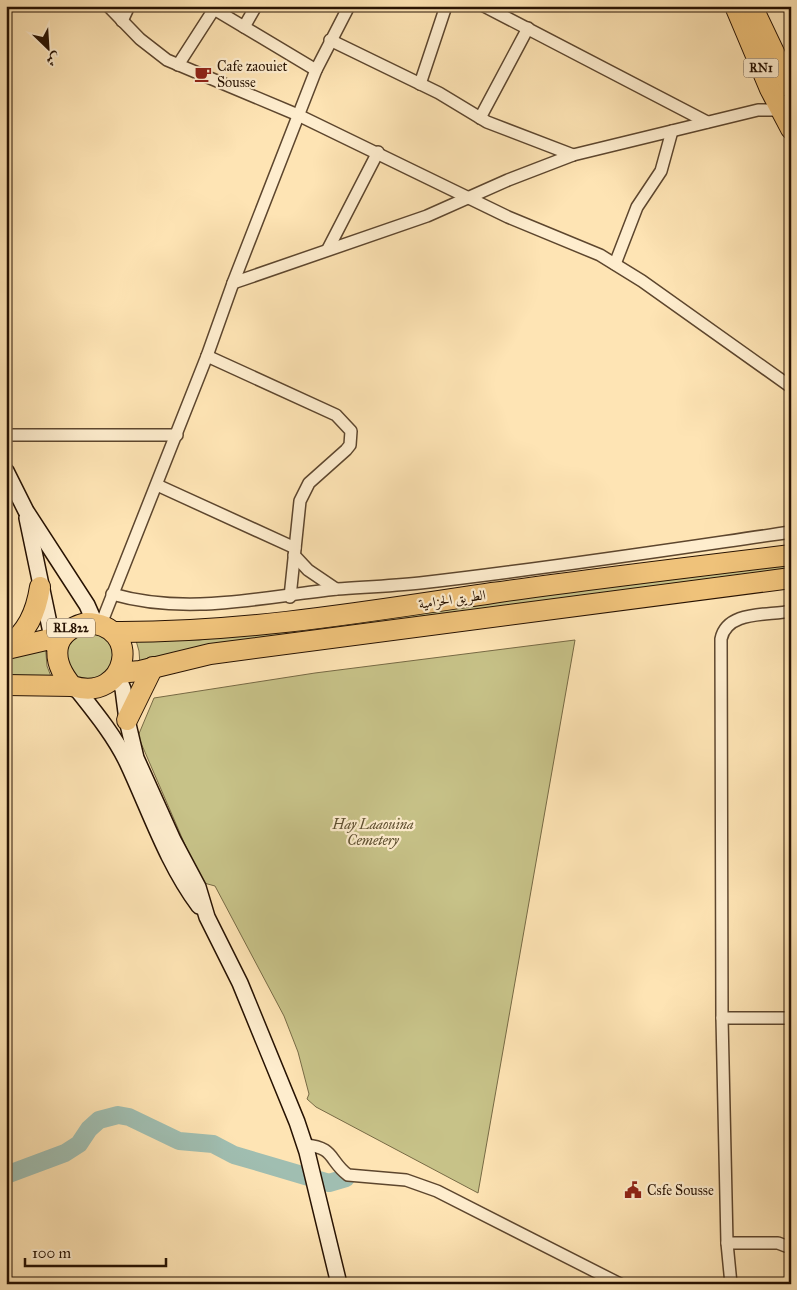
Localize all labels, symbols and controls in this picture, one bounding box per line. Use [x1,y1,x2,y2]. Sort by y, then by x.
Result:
north arrow [22,22,72,72]
text: ش [43,49,63,70]
place label: Cafe zaouiet Sousse [217,58,288,91]
road number: RN1 [744,58,778,78]
cafe icon: Cafe zaouiet Sousse [193,64,213,84]
street label: الطريق الحزامية [417,586,487,613]
road number: RL822 [47,618,95,638]
park label: Hay Laaouina Cemetery [331,816,414,849]
public building icon: Csfe Sousse [623,1180,643,1200]
place label: Csfe Sousse [647,1182,714,1199]
scale bar [25,1235,166,1267]
text: 100 m [32,1244,72,1262]

